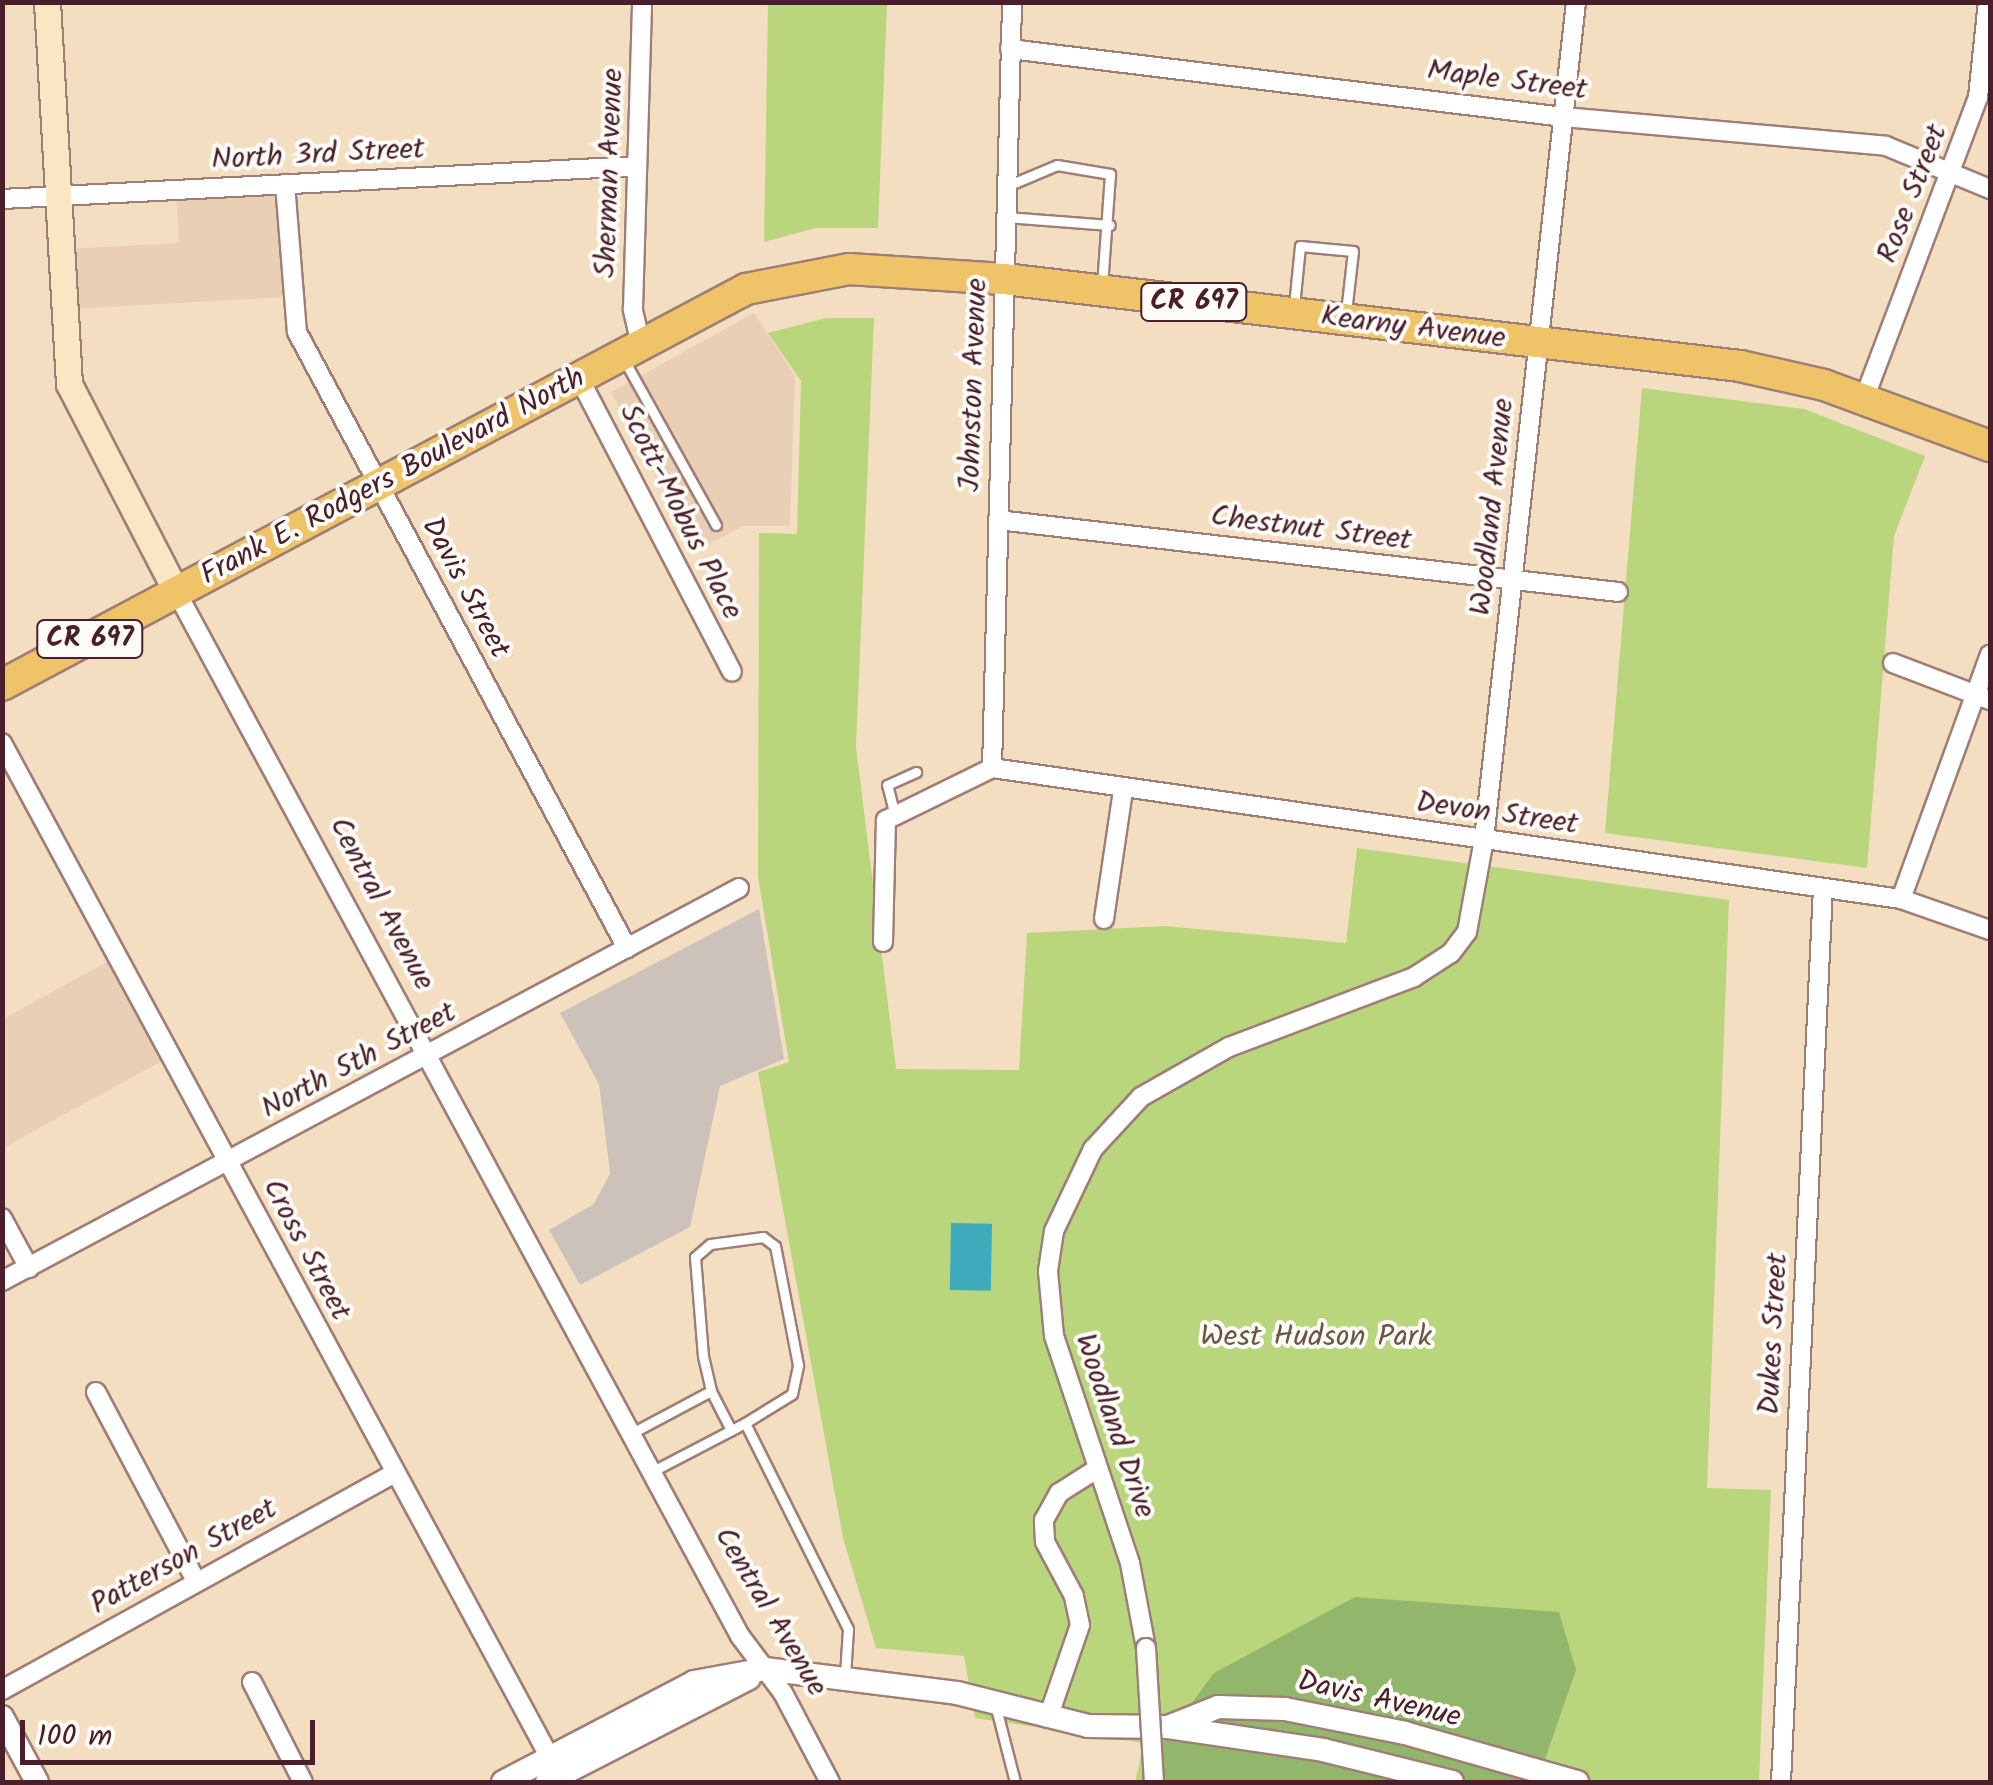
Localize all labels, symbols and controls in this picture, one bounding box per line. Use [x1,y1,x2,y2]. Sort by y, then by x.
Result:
street label: Maple Street [1425,53,1589,109]
street label: Sherman Avenue [588,68,632,278]
street label: Rose Street [1870,120,1956,268]
street label: North 3rd Street [210,131,426,179]
street label: Johnston Avenue [952,277,996,493]
road number: CR 697 [1139,279,1249,325]
street label: Kearny Avenue [1319,299,1507,357]
street label: Frank E. Rodgers Boulevard North [195,360,591,594]
street label: Woodland Avenue [1464,397,1522,617]
street label: Scott-Mobus Place [610,398,750,626]
street label: Chestnut Street [1209,499,1413,559]
street label: Davis Street [413,512,517,664]
road number: CR 697 [35,616,145,662]
street label: Devon Street [1414,785,1580,843]
street label: Central Avenue [320,811,442,997]
street label: North 5th Street [255,995,463,1127]
street label: Cross Street [254,1173,358,1327]
street label: Dukes Street [1752,1252,1796,1416]
park label: West Hudson Park [1200,1319,1432,1355]
street label: Woodland Drive [1066,1329,1162,1523]
street label: Patterson Street [85,1491,283,1623]
street label: Central Avenue [705,1521,835,1703]
street label: Davis Avenue [1294,1664,1464,1736]
scale bar [25,1700,320,1762]
text: 100 m [37,1713,112,1761]

